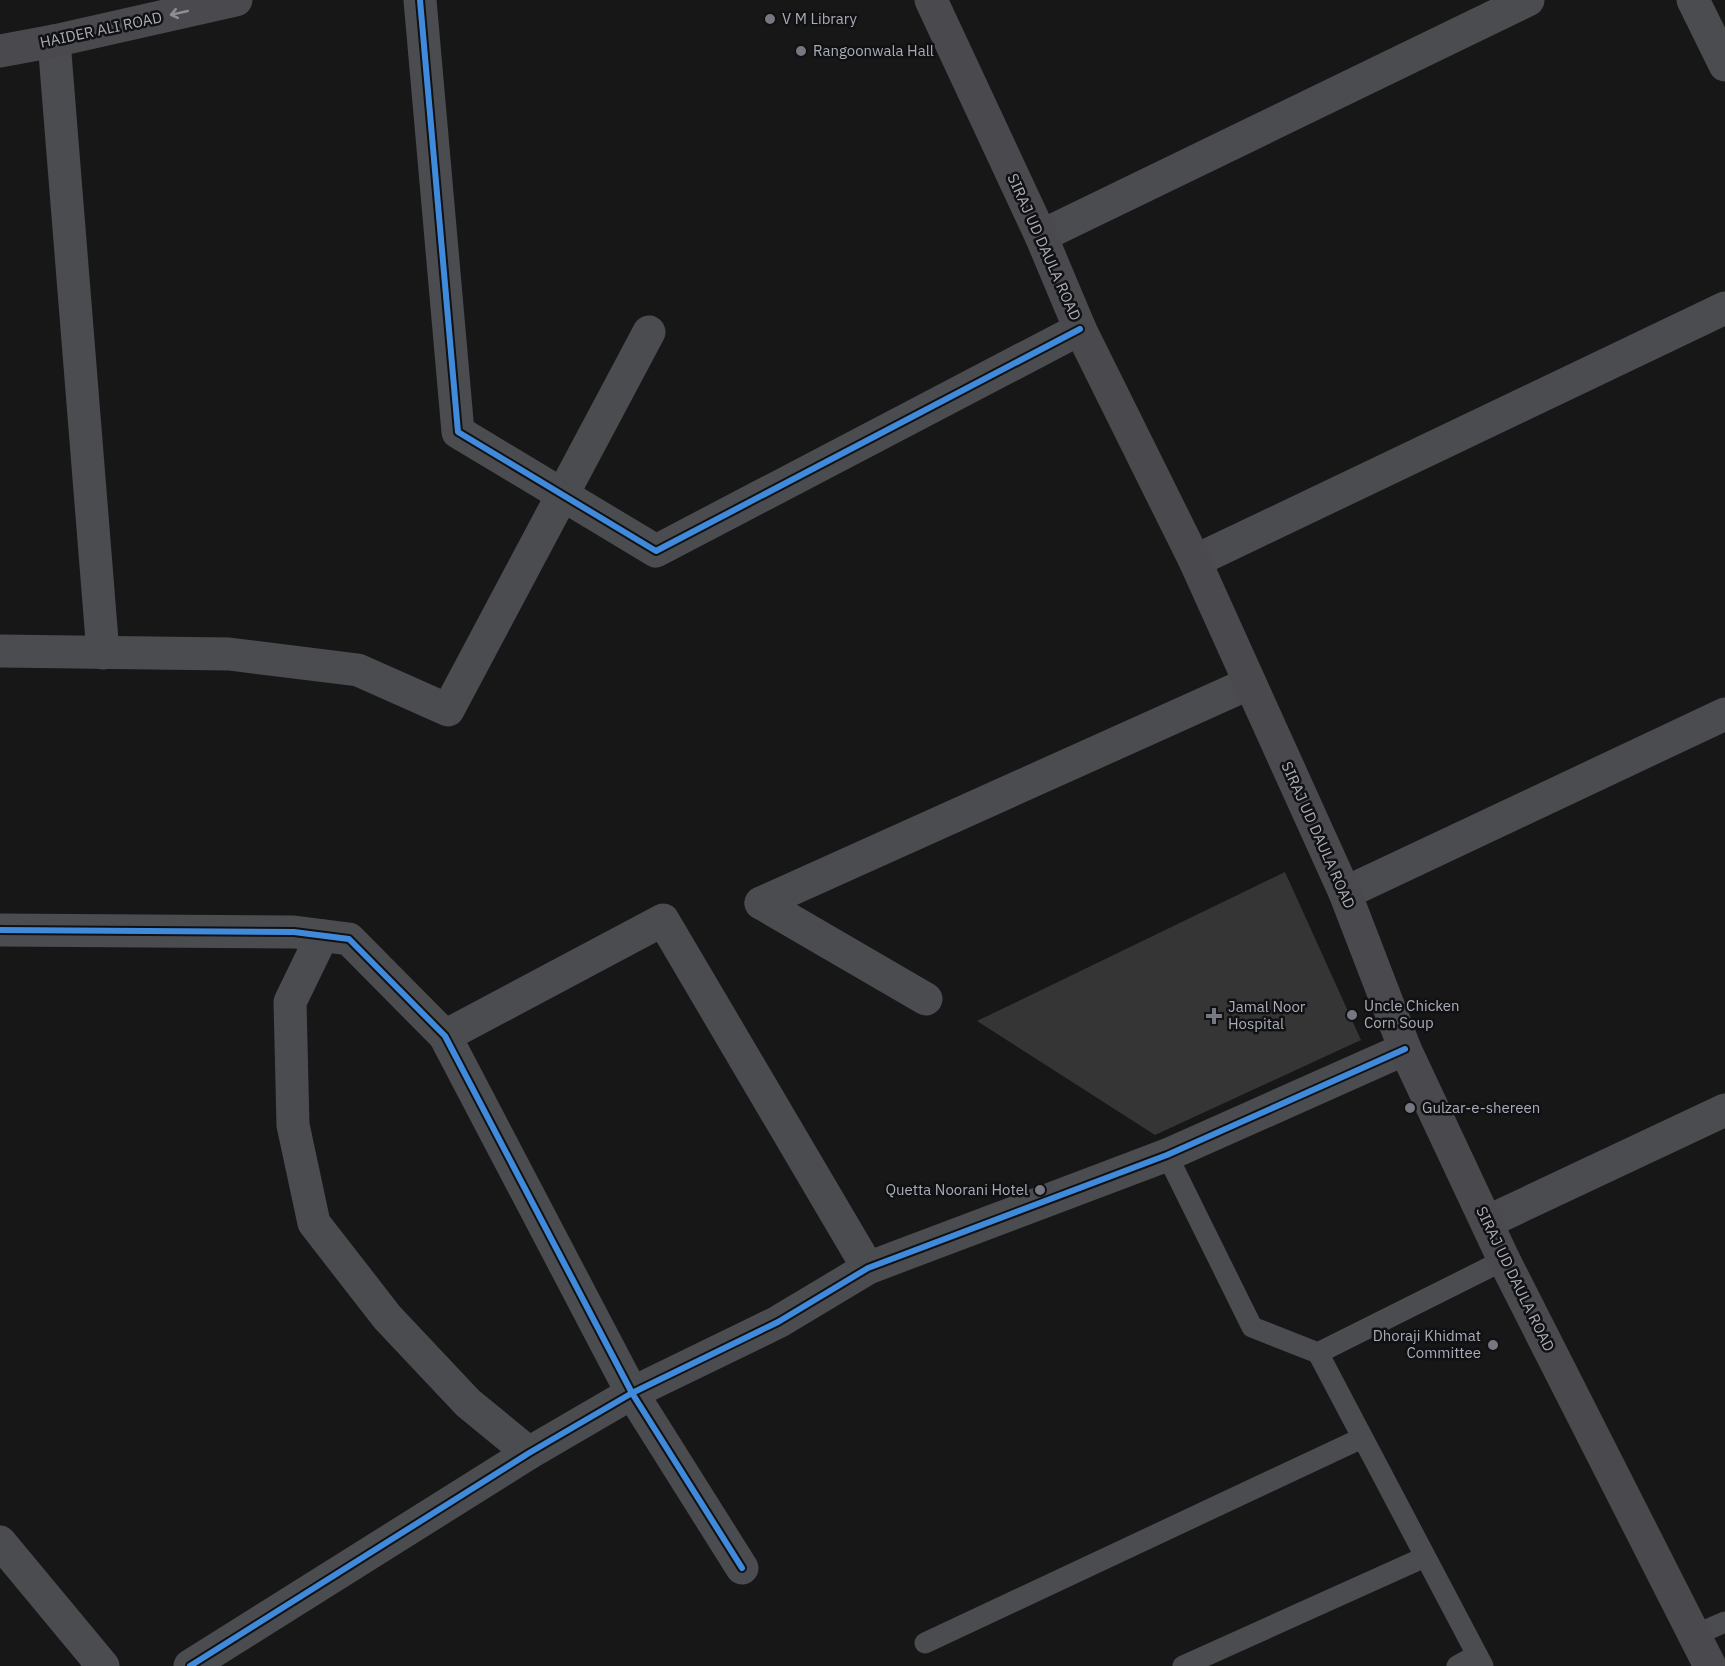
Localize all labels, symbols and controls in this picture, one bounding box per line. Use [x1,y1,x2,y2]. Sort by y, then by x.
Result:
street label: HAIDER ALI ROAD [38,7,164,52]
one-way arrow [170,7,189,19]
place label: V M Library [782,9,857,28]
marker: V M Library [763,12,777,26]
place label: Rangoonwala Hall [813,41,934,60]
marker: Rangoonwala Hall [794,44,808,58]
street label: SIRAJ UD DAULA ROAD [1003,170,1085,323]
street label: SIRAJ UD DAULA ROAD [1277,758,1359,911]
place label: Uncle Chicken Corn Soup [1364,996,1460,1032]
place label: Jamal Noor Hospital [1228,997,1306,1033]
marker: Jamal Noor Hospital [1205,1007,1223,1025]
marker: Uncle Chicken Corn Soup [1345,1008,1359,1022]
place label: Gulzar-e-shereen [1422,1098,1540,1117]
marker: Gulzar-e-shereen [1403,1101,1417,1115]
place label: Quetta Noorani Hotel [885,1180,1028,1199]
marker: Quetta Noorani Hotel [1033,1183,1047,1197]
street label: SIRAJ UD DAULA ROAD [1472,1203,1559,1354]
place label: Dhoraji Khidmat Committee [1373,1326,1481,1362]
marker: Dhoraji Khidmat Committee [1486,1338,1500,1352]

